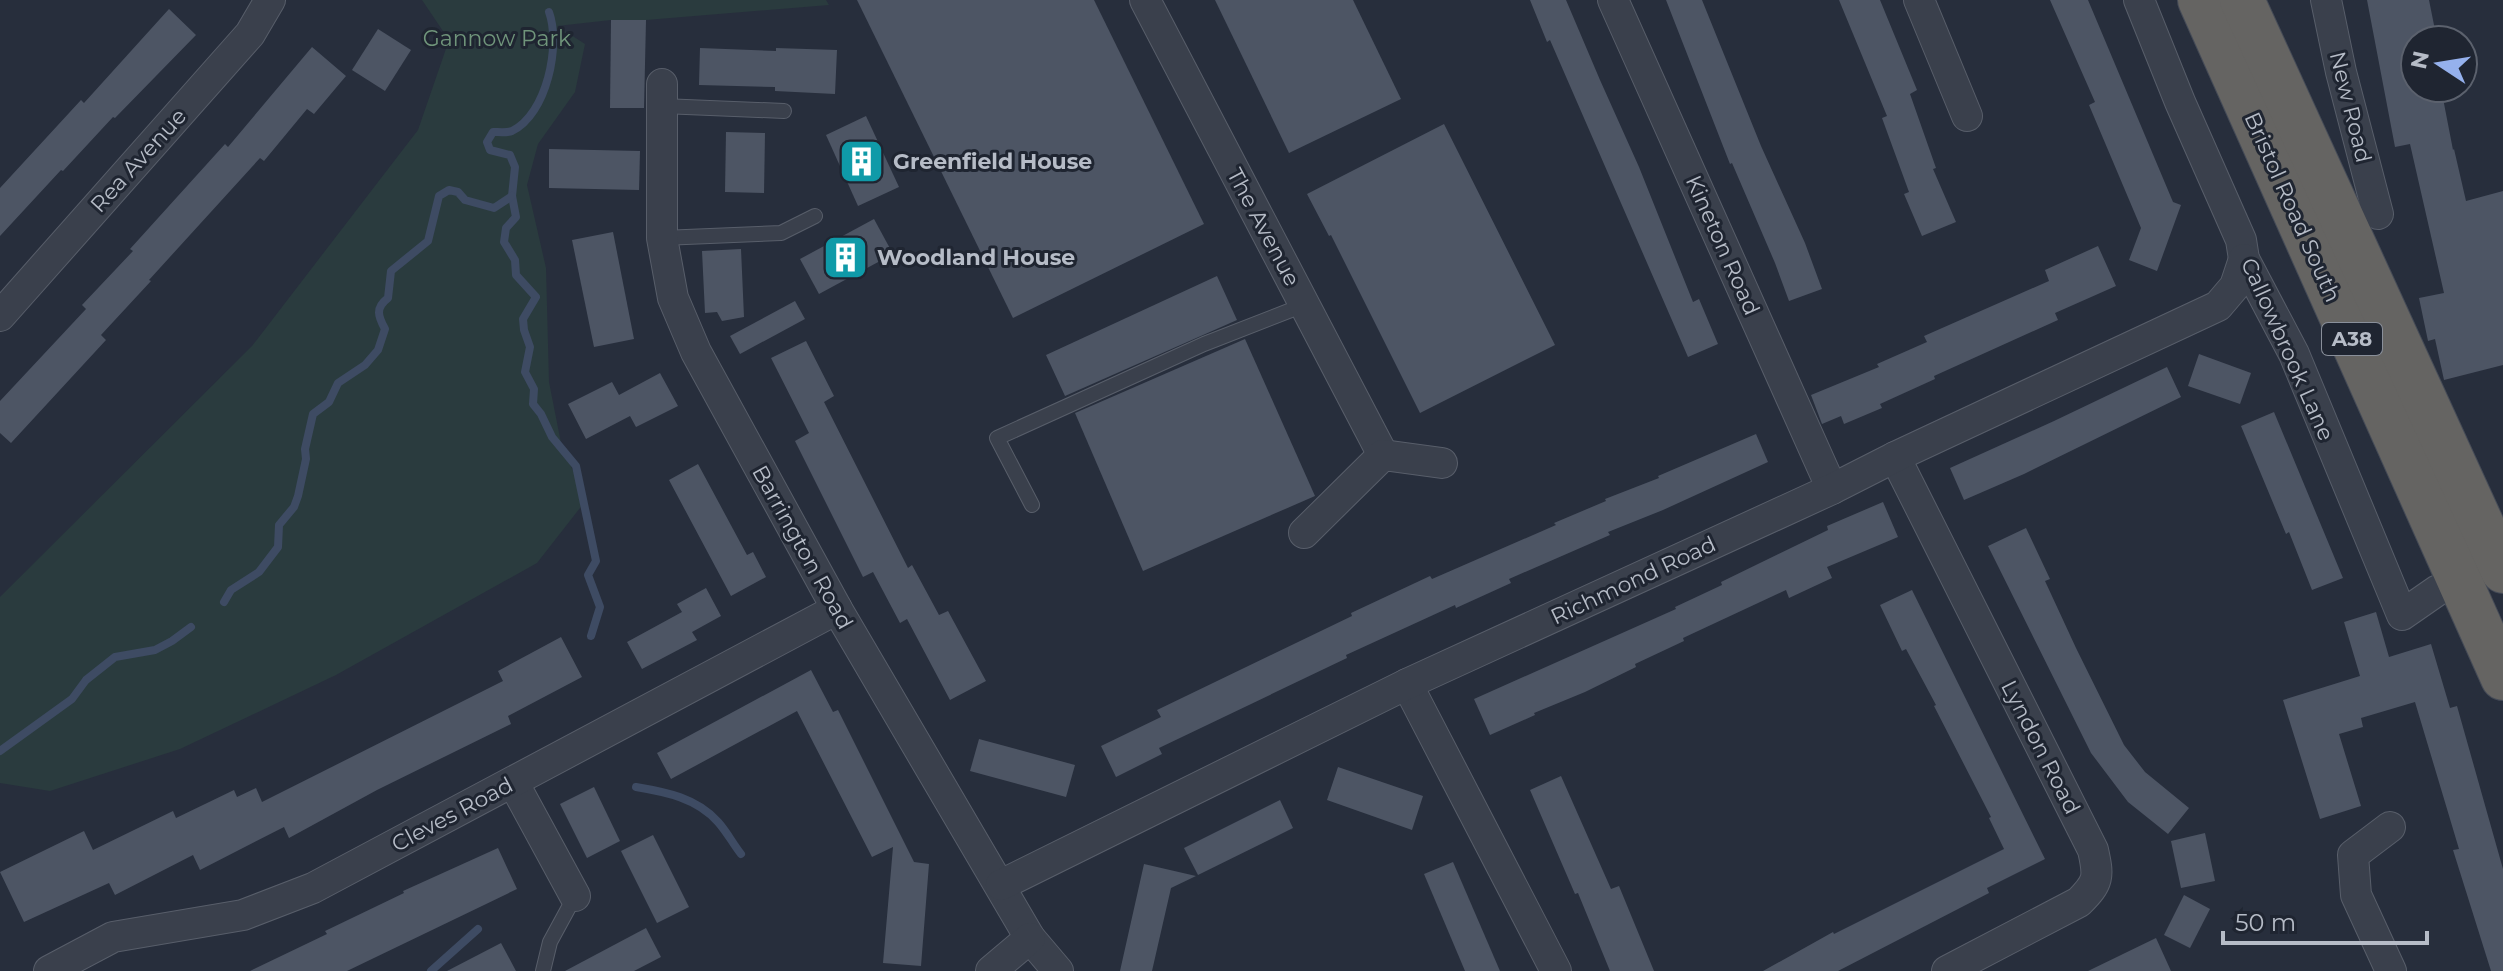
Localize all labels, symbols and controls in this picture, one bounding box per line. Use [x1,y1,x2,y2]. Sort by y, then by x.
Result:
north arrow [2399,24,2479,104]
park label: Gannow Park [423,25,572,52]
text: N [2405,48,2435,71]
street label: New Road [2324,49,2377,165]
street label: Rea Avenue [85,103,192,218]
street label: Bristol Road South [2239,108,2347,306]
building icon: Greenfield House [838,137,886,185]
place label: Greenfield House [893,148,1092,175]
street label: The Avenue [1221,164,1306,291]
street label: Kineton Road [1680,171,1765,319]
building icon: Woodland House [822,233,870,281]
place label: Woodland House [877,244,1075,271]
street label: Callowbrook Lane [2235,254,2340,445]
road number: A38 [2322,323,2382,355]
street label: Barrington Road [746,461,859,634]
street label: Richmond Road [1546,530,1720,631]
street label: Lyndon Road [1995,676,2086,819]
street label: Cleves Road [387,771,518,858]
scale bar [2223,895,2427,945]
text: 50 m [2235,908,2296,937]

